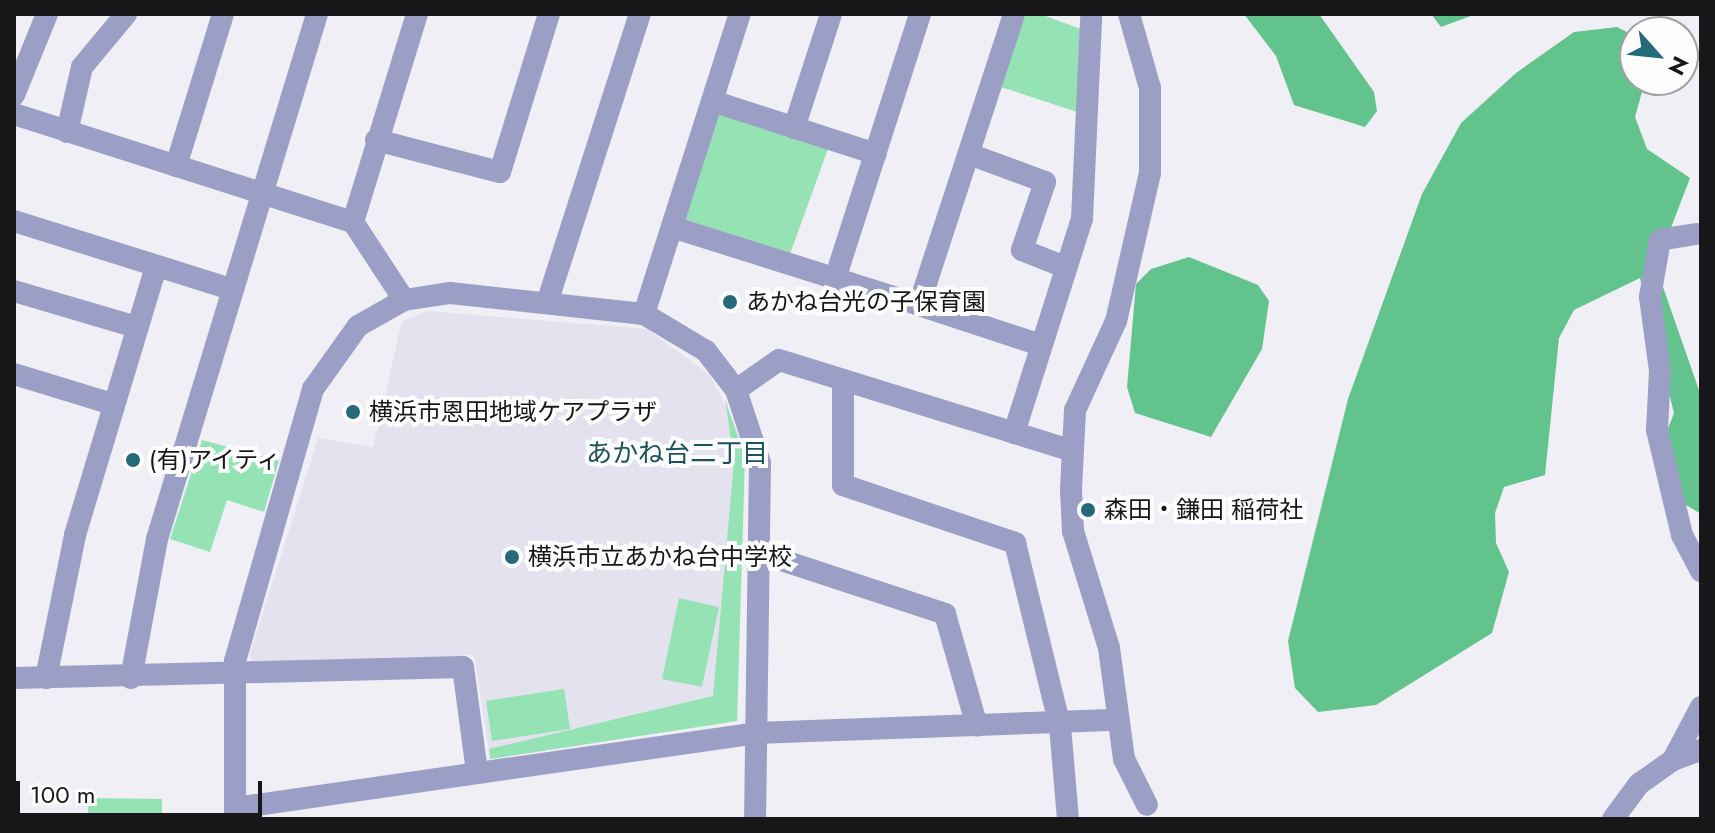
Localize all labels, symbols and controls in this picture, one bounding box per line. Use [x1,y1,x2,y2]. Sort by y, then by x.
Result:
north arrow [1619,16,1699,96]
text: N [1660,51,1697,81]
place label: あかね台光の子保育園 [746,288,986,316]
marker: あかね台光の子保育園 [721,293,739,311]
place label: 横浜市恩田地域ケアプラザ [369,398,657,426]
marker: 横浜市恩田地域ケアプラザ [344,403,362,421]
district label: あかね台二丁目 [586,438,768,470]
place label: (有)アイティ [149,446,284,474]
marker: (有)アイティ [124,451,142,469]
place label: 森田・鎌田 稲荷社 [1104,496,1303,524]
marker: 森田・鎌田 稲荷社 [1079,501,1097,519]
place label: 横浜市立あかね台中学校 [528,543,792,571]
marker: 横浜市立あかね台中学校 [503,548,521,566]
scale bar [20,765,266,815]
text: 100 m [30,777,96,812]

